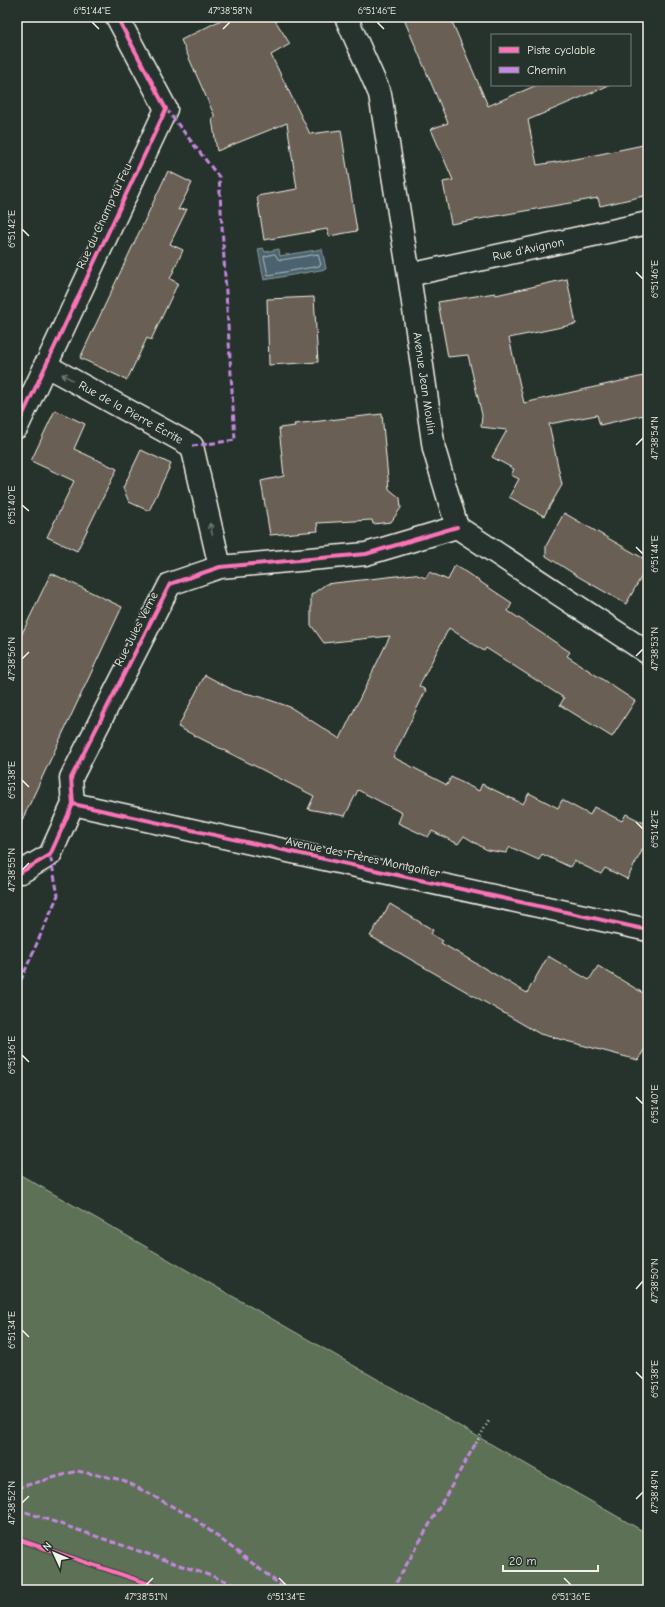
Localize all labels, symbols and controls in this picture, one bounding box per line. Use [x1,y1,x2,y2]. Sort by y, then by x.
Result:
text: 6°51'44"E [73,5,111,17]
text: 47°38'58"N [208,5,252,17]
text: 6°51'46"E [358,5,396,17]
legend [491,34,631,86]
text: Piste cyclable [527,43,595,57]
text: Chemin [527,63,566,77]
street label: Rue du Champ du Feu [73,161,135,271]
text: 6°51'42"E [6,210,18,248]
street label: Rue d'Avignon [491,234,565,264]
text: 6°51'46"E [649,260,661,298]
street label: Avenue Jean Moulin [410,331,439,436]
one-way arrow [61,372,73,380]
street label: Rue de la Pierre Écrite [76,378,185,447]
text: 47°38'54"N [649,416,661,460]
text: 6°51'40"E [6,486,18,524]
one-way arrow [207,523,215,536]
text: 6°51'44"E [649,535,661,573]
street label: Rue Jules Verne [111,589,161,669]
text: 47°38'53"N [649,627,661,671]
text: 47°38'56"N [6,637,18,681]
text: 6°51'38"E [6,761,18,799]
text: 6°51'42"E [649,810,661,848]
street label: Avenue des Frères Montgolfier [285,834,442,880]
text: 47°38'55"N [6,848,18,892]
text: 6°51'36"E [6,1036,18,1074]
text: 6°51'40"E [649,1085,661,1123]
text: 47°38'50"N [649,1258,661,1304]
text: 6°51'34"E [6,1311,18,1349]
text: 6°51'38"E [649,1360,661,1398]
text: 47°38'49"N [649,1470,661,1514]
text: 47°38'52"N [6,1481,18,1525]
north arrow [34,1533,74,1573]
text: N [40,1539,54,1554]
scale bar [503,1547,598,1573]
text: 20 m [509,1554,537,1568]
text: 47°38'51"N [125,1591,167,1603]
text: 6°51'34"E [267,1591,305,1603]
text: 6°51'36"E [552,1591,590,1603]

